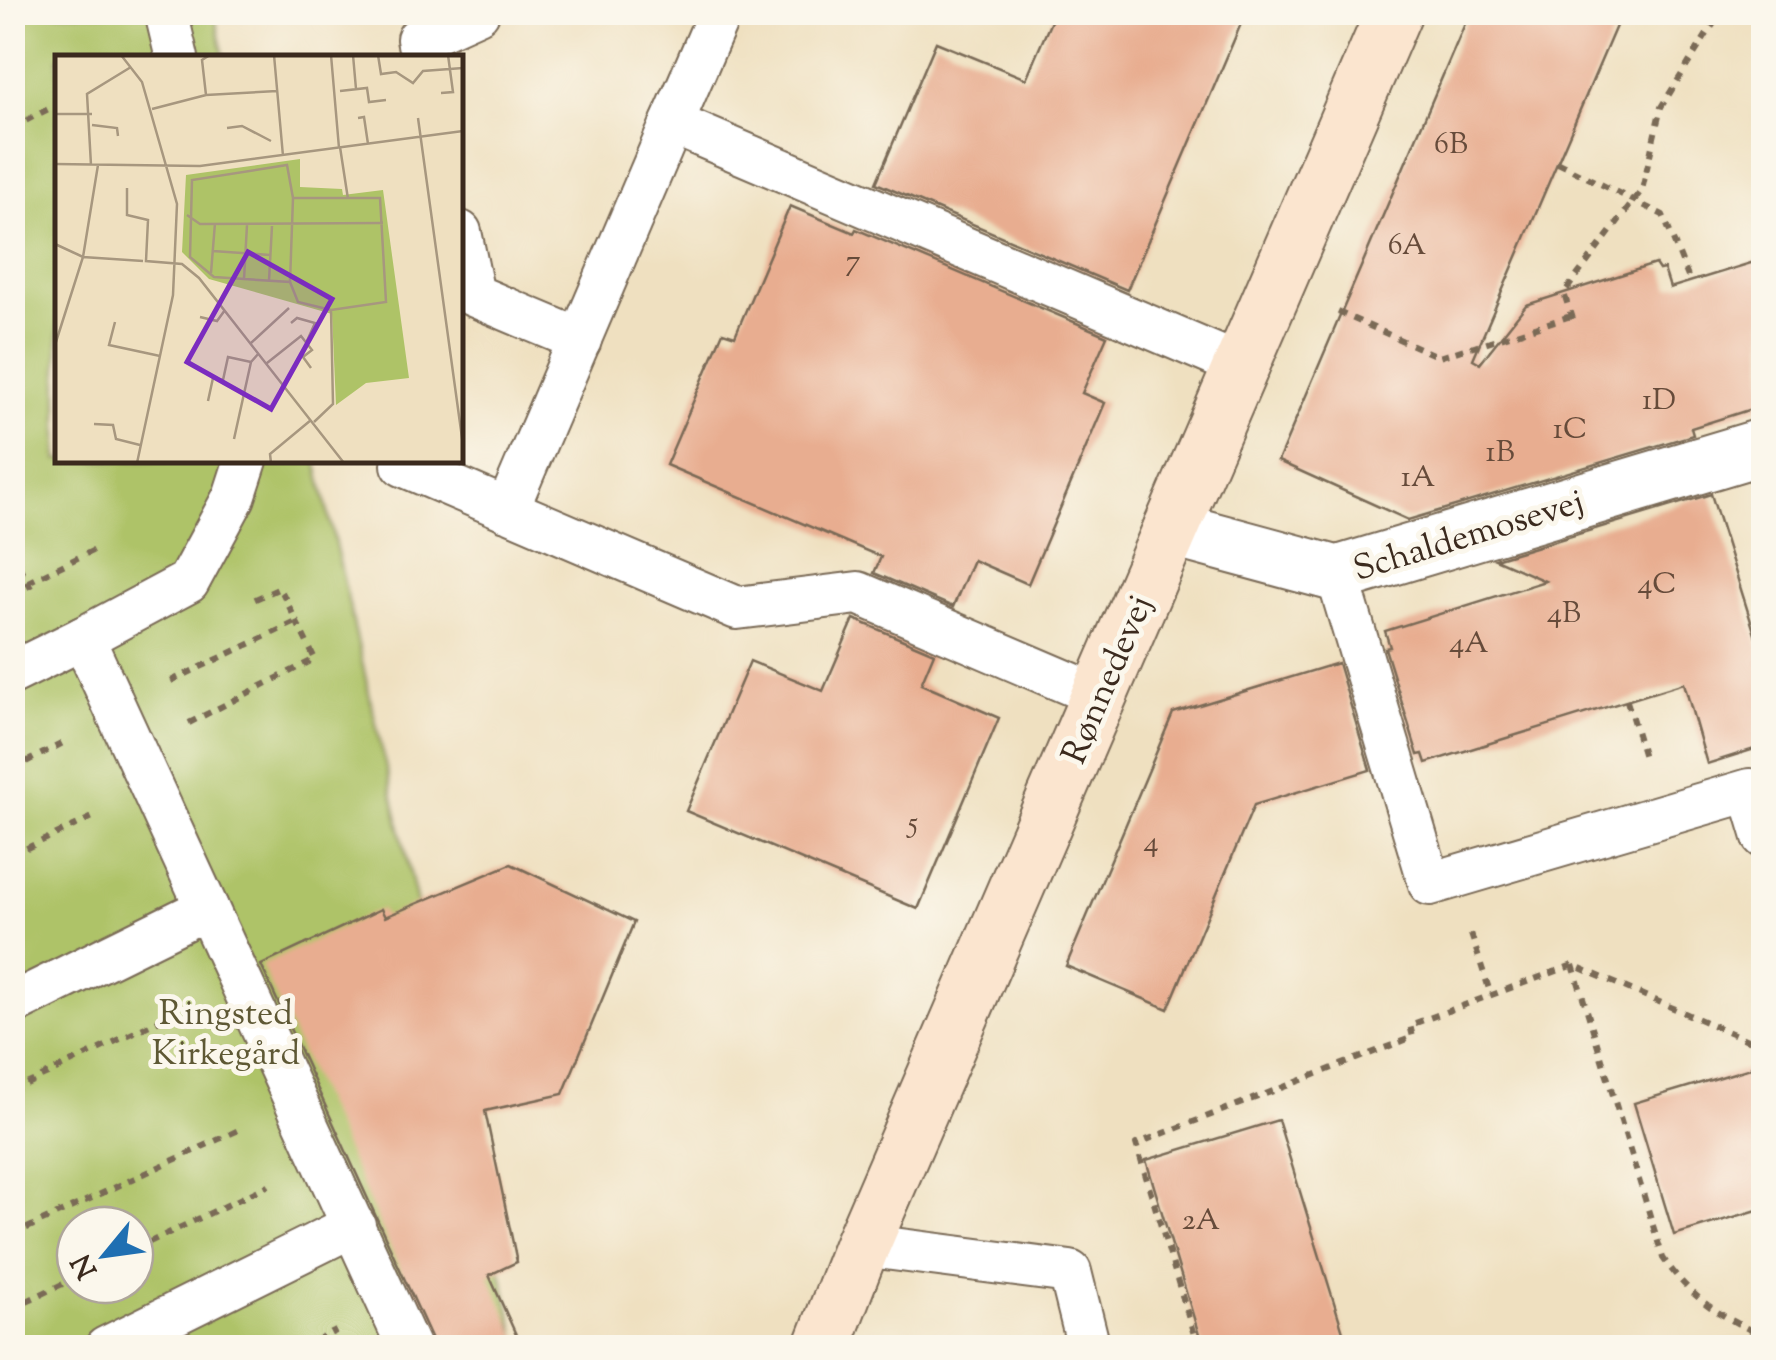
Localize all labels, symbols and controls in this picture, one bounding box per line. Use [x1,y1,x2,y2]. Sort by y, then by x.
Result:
inset map [55,55,462,462]
house number: 6B [1434,124,1468,167]
house number: 6A [1388,225,1426,268]
house number: 7 [845,241,861,284]
house number: 1D [1642,380,1676,423]
house number: 1C [1553,409,1587,452]
house number: 1B [1485,432,1515,475]
house number: 1A [1401,457,1435,500]
street label: Schaldemosevej [1347,478,1591,597]
house number: 4C [1637,564,1677,607]
street label: Rønnedevej [1051,588,1168,773]
house number: 4B [1547,593,1581,636]
house number: 4A [1449,623,1489,666]
house number: 5 [906,803,918,846]
house number: 4 [1143,822,1159,865]
park label: Ringsted Kirkegård [152,990,300,1081]
house number: 2A [1182,1200,1220,1243]
north arrow [55,1205,155,1305]
text: N [63,1246,109,1285]

